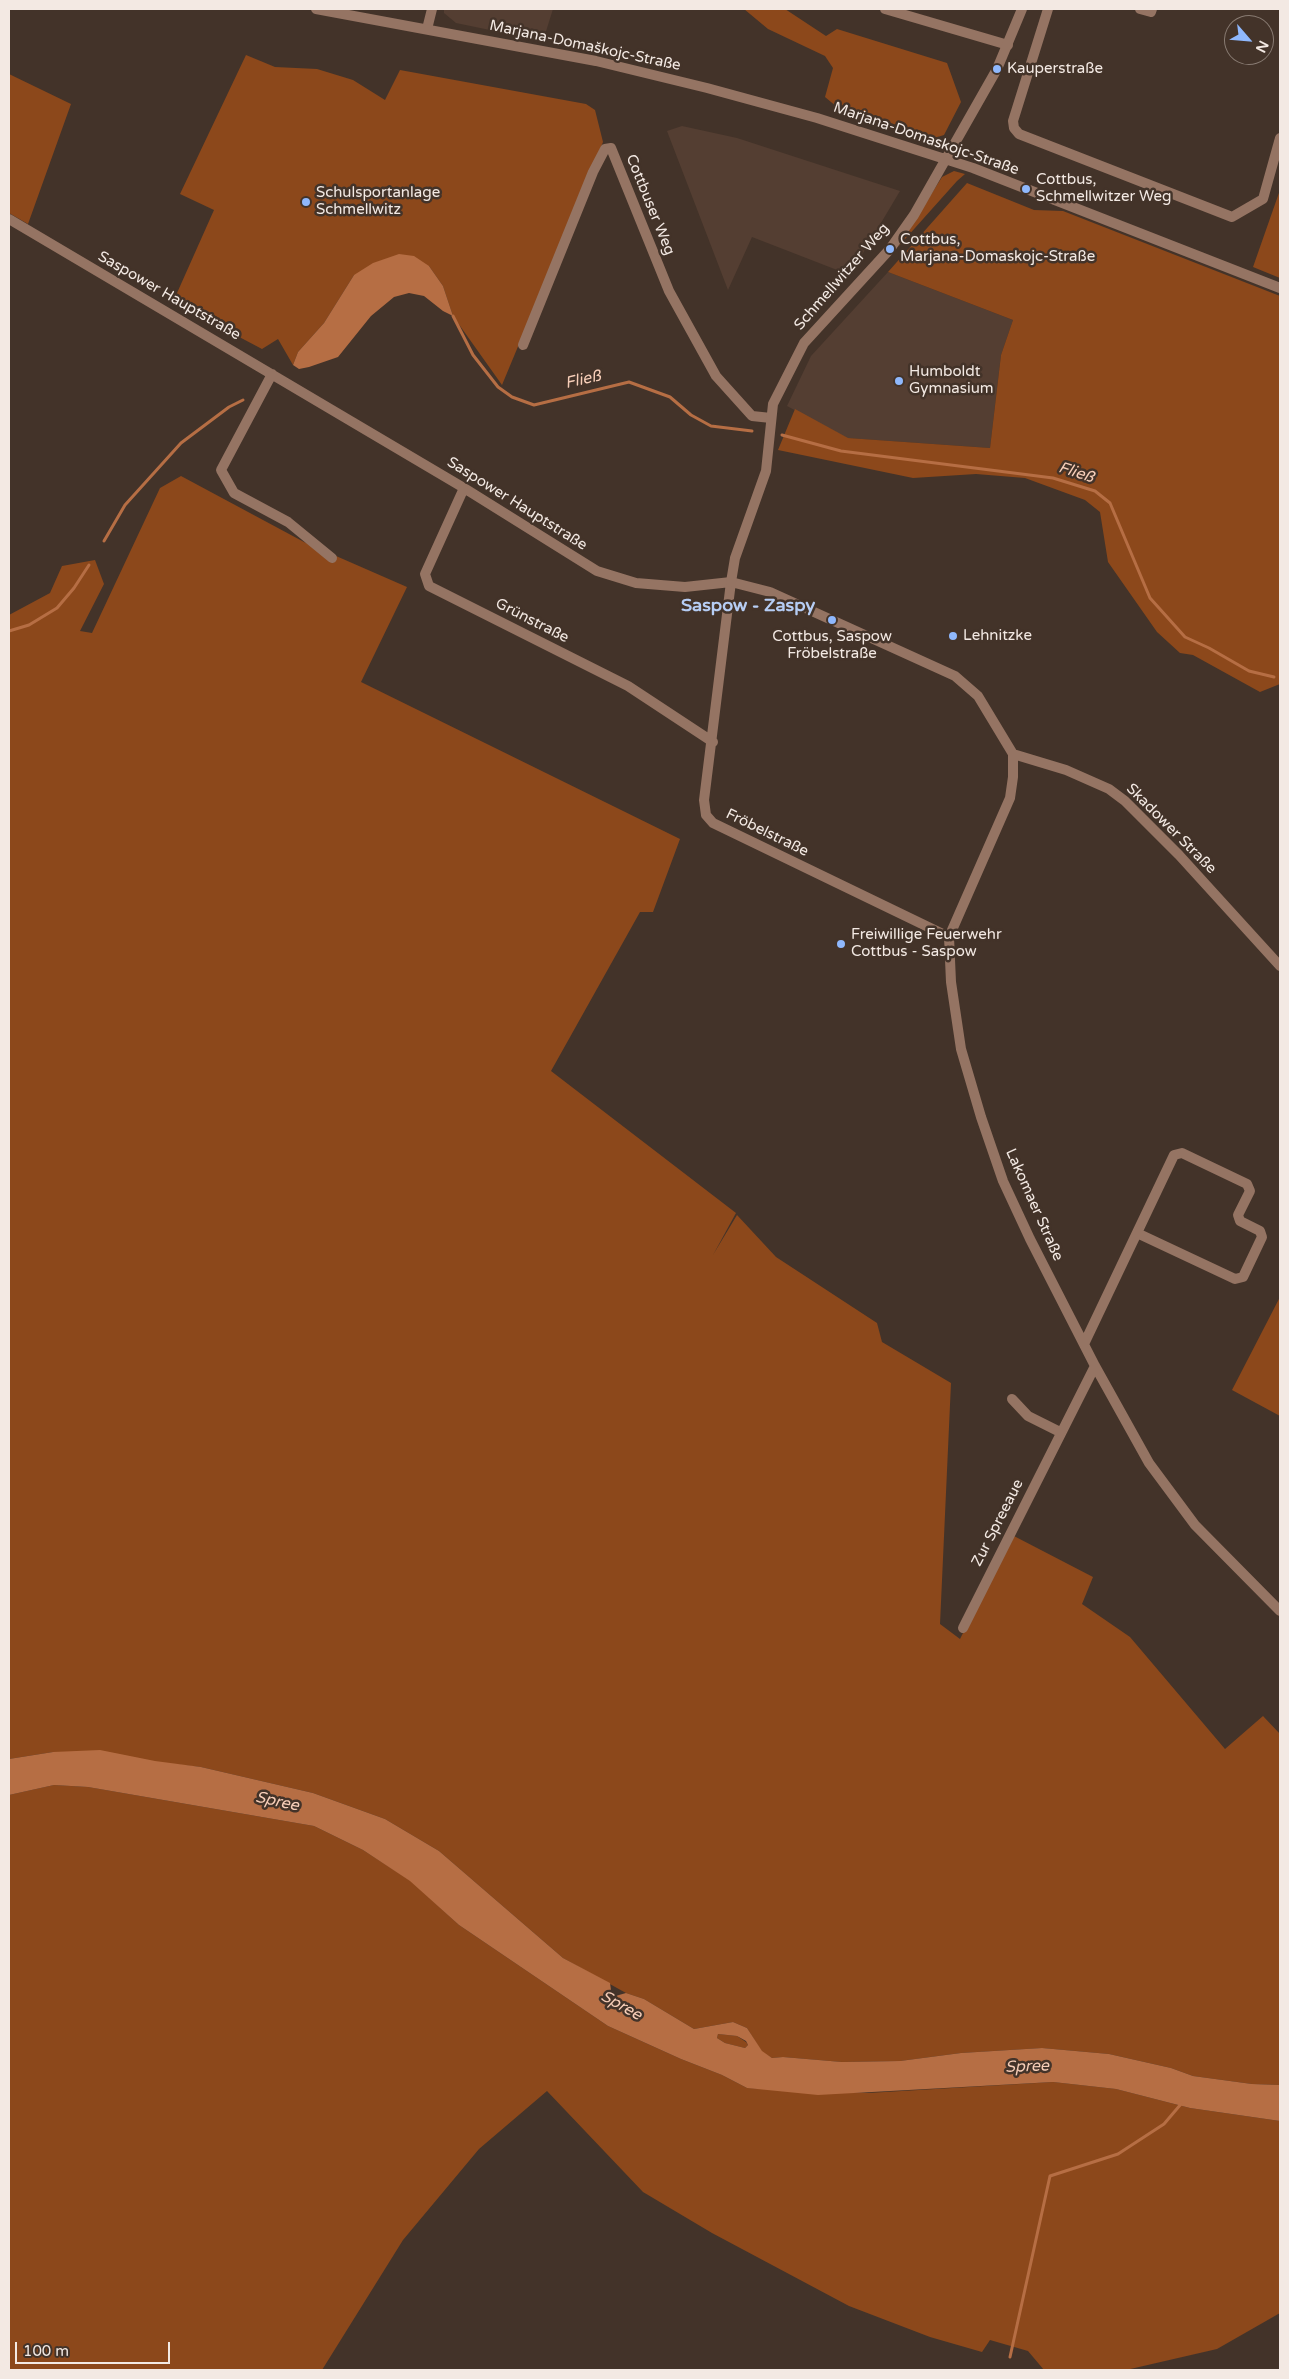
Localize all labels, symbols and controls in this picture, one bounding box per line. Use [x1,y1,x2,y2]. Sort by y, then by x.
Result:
north arrow [1224,15,1274,65]
street label: Marjana-Domaškojc-Straße [488,17,682,75]
text: N [1252,38,1272,55]
place label: Kauperstraße [1007,60,1103,78]
marker: Kauperstraße [991,63,1003,75]
street label: Marjana-Domaskojc-Straße [831,99,1021,179]
street label: Cottbuser Weg [622,152,678,258]
place label: Cottbus, Schmellwitzer Weg [1036,171,1171,206]
marker: Cottbus, Schmellwitzer Weg [1020,183,1032,195]
place label: Schulsportanlage Schmellwitz [316,184,440,219]
marker: Schulsportanlage Schmellwitz [300,196,312,208]
street label: Schmellwitzer Weg [791,220,893,334]
place label: Cottbus, Marjana-Domaskojc-Straße [900,231,1095,266]
marker: Cottbus, Marjana-Domaskojc-Straße [884,243,896,255]
street label: Saspower Hauptstraße [94,248,244,344]
place label: Humboldt Gymnasium [909,363,994,398]
water label: Fließ [563,367,603,393]
marker: Humboldt Gymnasium [893,375,905,387]
street label: Saspower Hauptstraße [444,453,590,555]
water label: Fließ [1056,458,1096,488]
street label: Grünstraße [492,595,572,647]
district label: Saspow - Zaspy [681,595,815,617]
marker: Cottbus, Saspow Fröbelstraße [826,614,838,626]
place label: Lehnitzke [963,627,1032,645]
place label: Cottbus, Saspow Fröbelstraße [772,628,892,663]
marker: Lehnitzke [947,630,959,642]
street label: Skadower Straße [1122,780,1220,878]
street label: Fröbelstraße [723,805,811,861]
place label: Freiwillige Feuerwehr Cottbus - Saspow [851,926,1002,961]
marker: Freiwillige Feuerwehr Cottbus - Saspow [835,938,847,950]
street label: Lakomaer Straße [1001,1146,1067,1264]
street label: Zur Spreeaue [968,1476,1028,1570]
water label: Spree [254,1788,300,1816]
water label: Spree [597,1987,645,2025]
water label: Spree [1005,2057,1049,2077]
scale bar [18,2332,172,2364]
text: 100 m [23,2342,69,2360]

